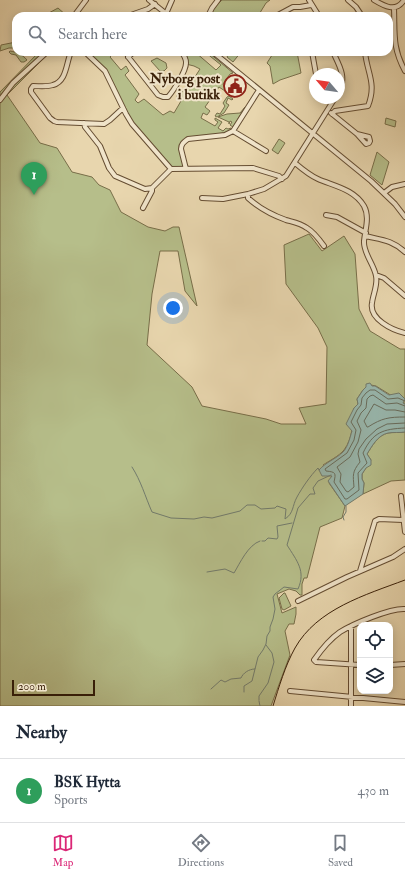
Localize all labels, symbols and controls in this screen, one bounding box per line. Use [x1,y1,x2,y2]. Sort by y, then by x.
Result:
search box [12,12,393,56]
icon: search [26,23,48,45]
text: Search here [58,25,127,44]
north arrow [309,68,345,104]
place label: Nyborg post i butikk [149,70,220,103]
public building icon: Nyborg post i butikk [222,73,248,99]
pin: 1 [21,162,47,195]
your location [163,298,183,318]
map controls [357,622,393,694]
button: locate [357,622,393,658]
button: layers [357,658,393,694]
scale bar [12,678,95,697]
text: 200 m [18,680,46,693]
text: Nearby [16,722,67,743]
text: BSK Hytta [54,773,120,792]
text: 1 [27,783,31,799]
text: 430 m [358,783,389,799]
text: Sports [54,792,88,808]
tab: Map [52,832,74,869]
tab: Directions [178,832,224,869]
tab: Saved [328,832,353,869]

